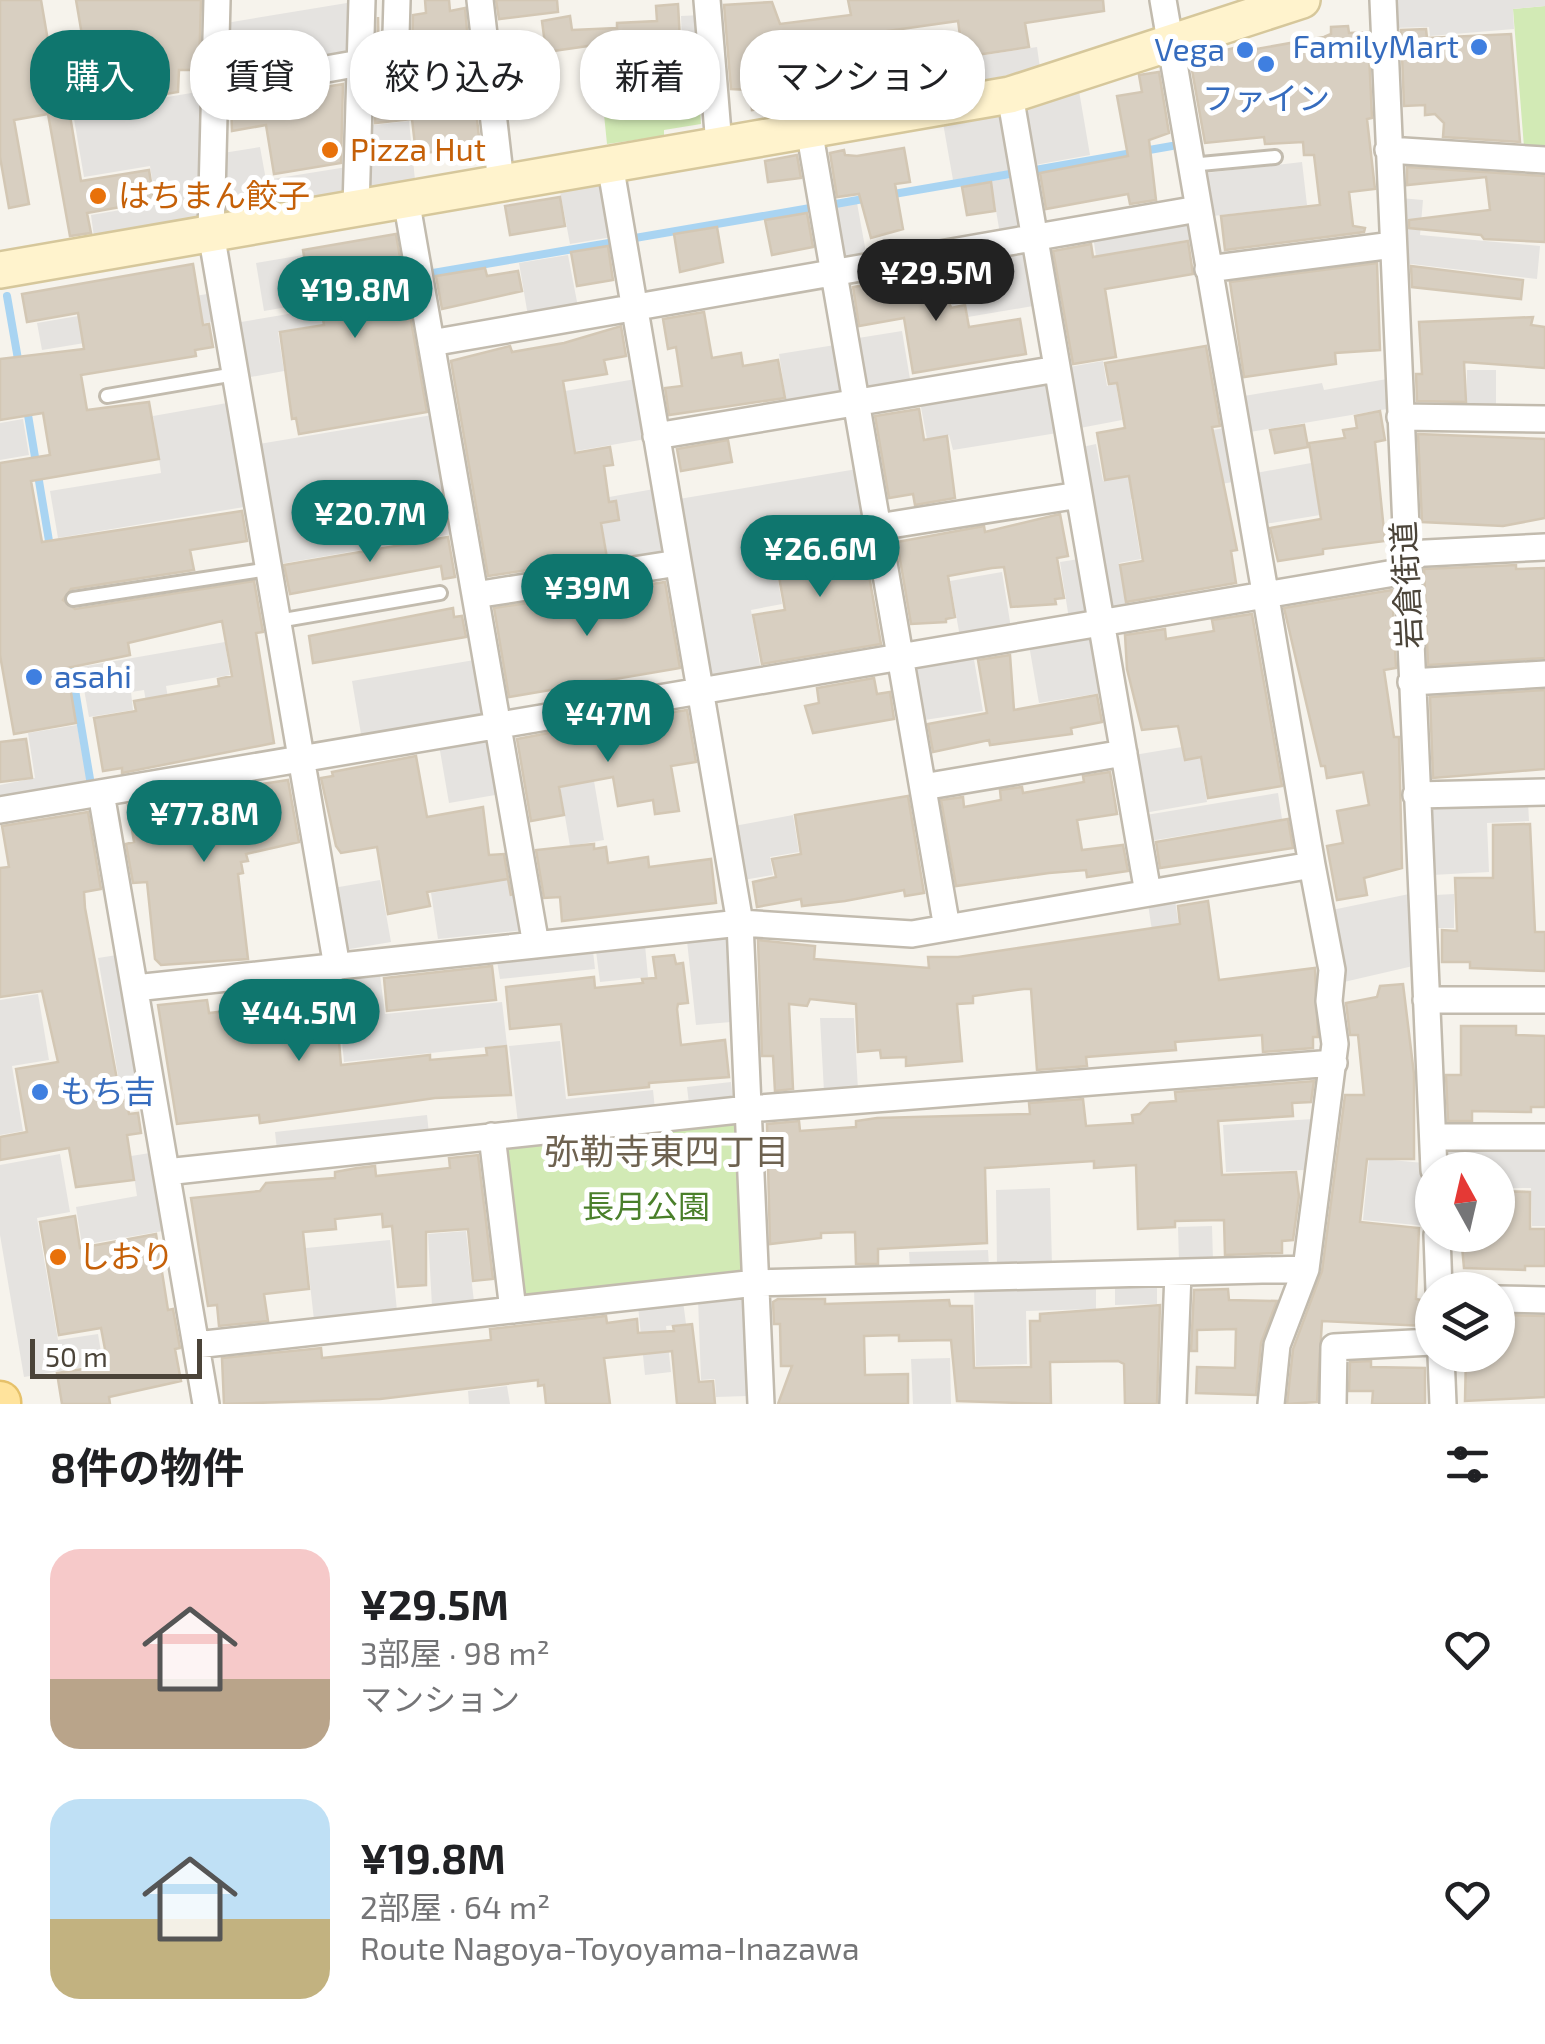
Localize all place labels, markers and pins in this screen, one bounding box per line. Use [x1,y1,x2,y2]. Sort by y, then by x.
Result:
place label: FamilyMart [1293,26,1459,64]
place label: Vega [1154,29,1225,67]
marker: FamilyMart [1468,36,1490,58]
marker: Vega [1234,39,1256,61]
marker: ファイン [1255,53,1277,75]
place label: ファイン [1202,78,1330,116]
place label: Pizza Hut [350,129,486,167]
marker: Pizza Hut [319,139,341,161]
place label: はちまん餃子 [118,175,310,213]
marker: はちまん餃子 [87,185,109,207]
pin: ¥29.5M [855,239,1017,324]
pin: ¥19.8M [274,256,436,341]
pin: ¥20.7M [289,480,451,565]
pin: ¥26.6M [739,515,901,600]
pin: ¥39M [528,554,646,639]
place label: asahi [54,656,132,694]
marker: asahi [23,666,45,688]
pin: ¥47M [549,680,667,765]
pin: ¥77.8M [123,780,285,865]
pin: ¥44.5M [218,979,380,1064]
place label: もち吉 [60,1071,156,1109]
marker: もち吉 [29,1081,51,1103]
place label: しおり [78,1236,174,1274]
marker: しおり [47,1246,69,1268]

